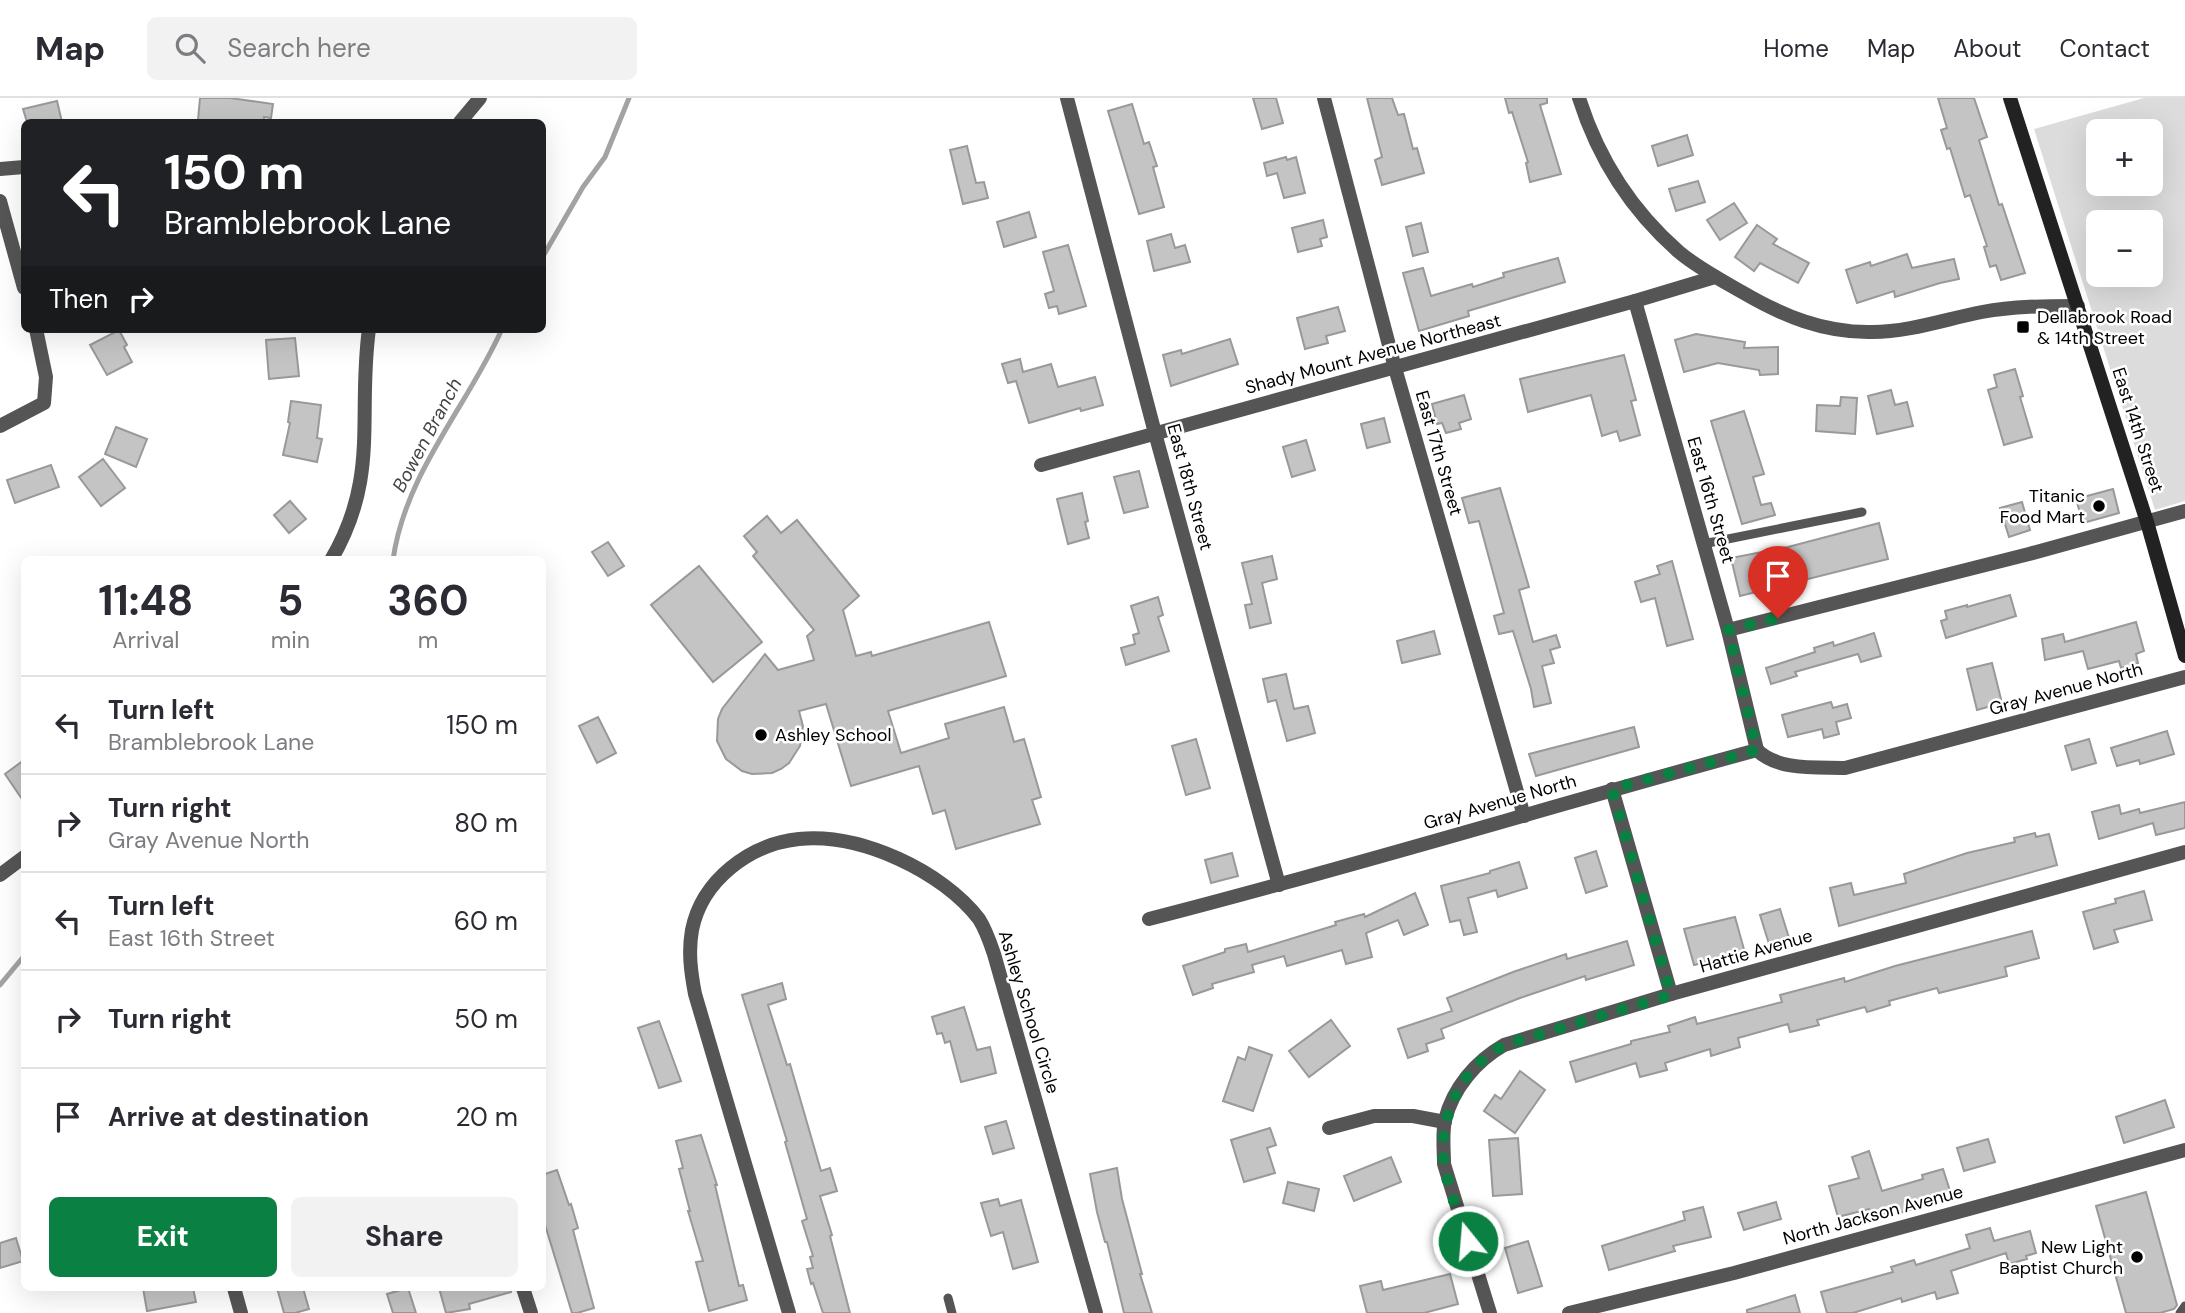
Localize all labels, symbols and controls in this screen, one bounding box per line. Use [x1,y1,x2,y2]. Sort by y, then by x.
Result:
search box [147,17,637,80]
text: Map [35,27,105,70]
icon: search [171,29,209,67]
text: Search here [227,31,371,65]
text: Home [1763,33,1829,64]
text: Map [1867,33,1915,64]
text: About [1953,33,2022,64]
text: Contact [2060,33,2150,64]
map controls [2086,119,2163,287]
button: + [2086,119,2163,196]
text: 150 m [164,140,304,204]
icon: left [49,147,140,238]
text: Bramblebrook Lane [164,202,451,244]
button: − [2086,210,2163,287]
icon: right [122,280,160,318]
text: Then [49,282,108,316]
place label: Dellabrook Road & 14th Street [2037,305,2172,350]
street label: Shady Mount Avenue Northeast [1242,308,1504,400]
marker: Dellabrook Road & 14th Street [2015,319,2031,335]
street label: East 14th Street [2106,364,2170,496]
water label: Bowen Branch [386,374,468,496]
street label: East 17th Street [1410,388,1468,518]
street label: East 18th Street [1162,421,1218,553]
street label: East 16th Street [1681,434,1741,566]
place label: Titanic Food Mart [2000,484,2085,529]
marker: Titanic Food Mart [2091,498,2107,514]
pin [1748,546,1808,618]
icon: arrive [1759,557,1797,595]
text: 11:48 [98,573,193,628]
text: 5 [277,573,303,628]
text: 360 [387,573,469,628]
text: Arrival [112,625,179,655]
text: min [271,625,310,655]
text: m [418,625,438,655]
street label: Gray Avenue North [1987,657,2145,721]
text: Turn left [108,693,215,727]
icon: left [49,706,87,744]
text: 150 m [446,708,518,742]
place label: Ashley School [775,723,891,747]
text: Bramblebrook Lane [108,727,314,757]
marker: Ashley School [753,727,769,743]
street label: Gray Avenue North [1421,769,1579,835]
text: Turn right [108,791,232,825]
icon: right [49,804,87,842]
text: 80 m [454,806,518,840]
text: Gray Avenue North [108,825,310,855]
text: Turn left [108,889,215,923]
icon: left [49,902,87,940]
text: 60 m [454,904,518,938]
text: East 16th Street [108,923,275,953]
street label: Hattie Avenue [1697,923,1815,979]
street label: Ashley School Circle [993,928,1065,1096]
icon: right [49,1000,87,1038]
text: Turn right [108,1002,232,1036]
text: 50 m [454,1002,518,1036]
icon: arrive [49,1098,87,1136]
text: Arrive at destination [108,1100,369,1134]
text: 20 m [455,1100,518,1134]
street label: North Jackson Avenue [1780,1179,1966,1251]
button: Exit [49,1197,277,1277]
button: Share [291,1197,518,1277]
position arrow [1431,1204,1505,1278]
place label: New Light Baptist Church [1999,1235,2123,1280]
marker: New Light Baptist Church [2129,1249,2145,1265]

